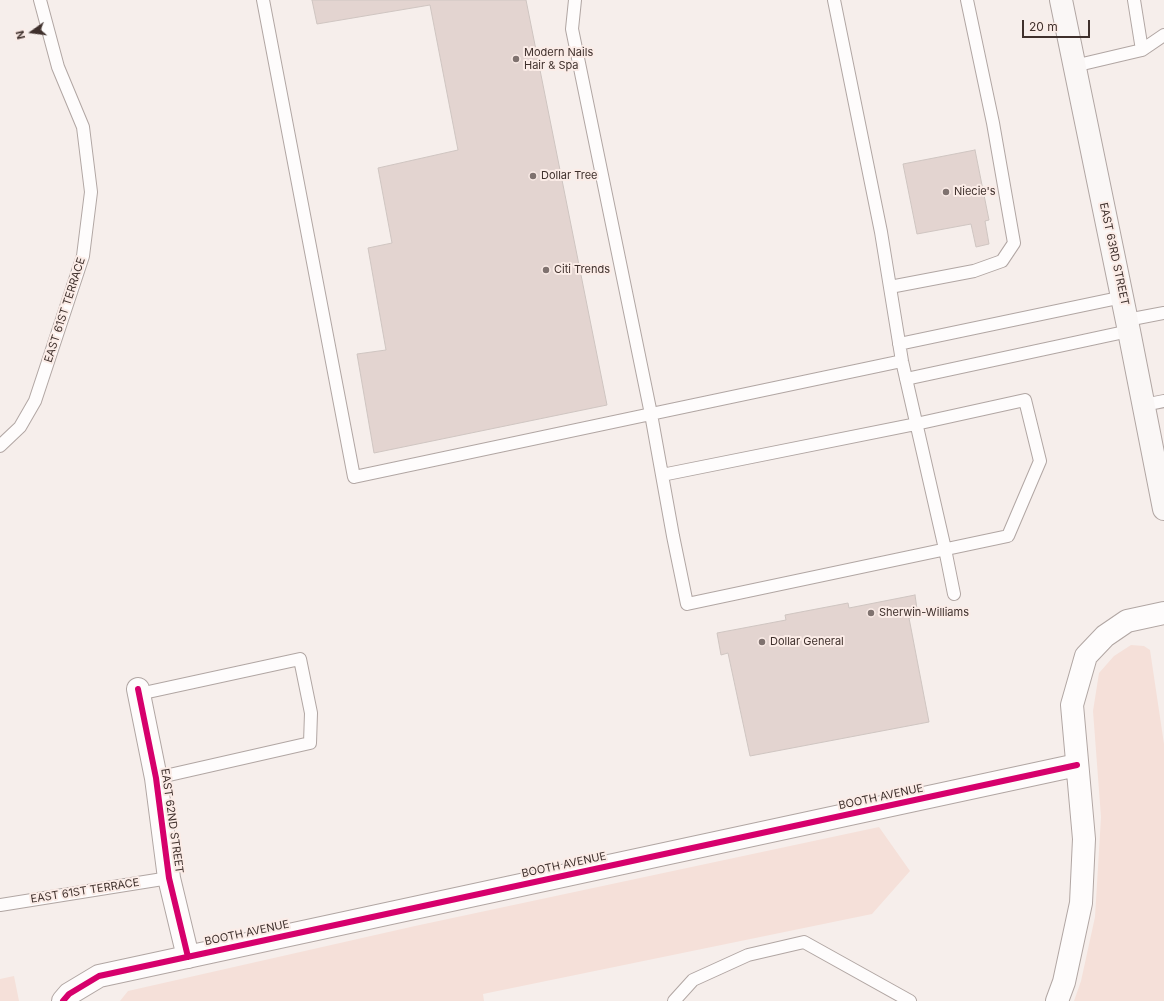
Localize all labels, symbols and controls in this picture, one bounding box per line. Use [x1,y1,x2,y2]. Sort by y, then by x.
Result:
north arrow [12,12,52,52]
scale bar [1024,12,1092,38]
text: 20 m [1029,19,1058,34]
text: N [13,29,28,41]
place label: Modern Nails Hair & Spa [524,46,593,72]
marker: Modern Nails Hair & Spa [511,54,521,64]
place label: Dollar Tree [541,169,598,183]
marker: Dollar Tree [528,171,538,181]
place label: Niecie's [954,185,996,199]
marker: Niecie's [941,187,951,197]
street label: EAST 63RD STREET [1097,201,1131,307]
street label: EAST 61ST TERRACE [42,256,88,364]
place label: Citi Trends [554,263,610,277]
marker: Citi Trends [541,265,551,275]
place label: Sherwin-Williams [879,606,969,620]
marker: Sherwin-Williams [866,608,876,618]
place label: Dollar General [770,635,844,649]
marker: Dollar General [757,637,767,647]
street label: EAST 62ND STREET [158,768,186,874]
street label: BOOTH AVENUE [837,782,925,812]
street label: BOOTH AVENUE [520,850,608,880]
street label: EAST 61ST TERRACE [30,876,140,906]
street label: BOOTH AVENUE [203,918,291,948]

